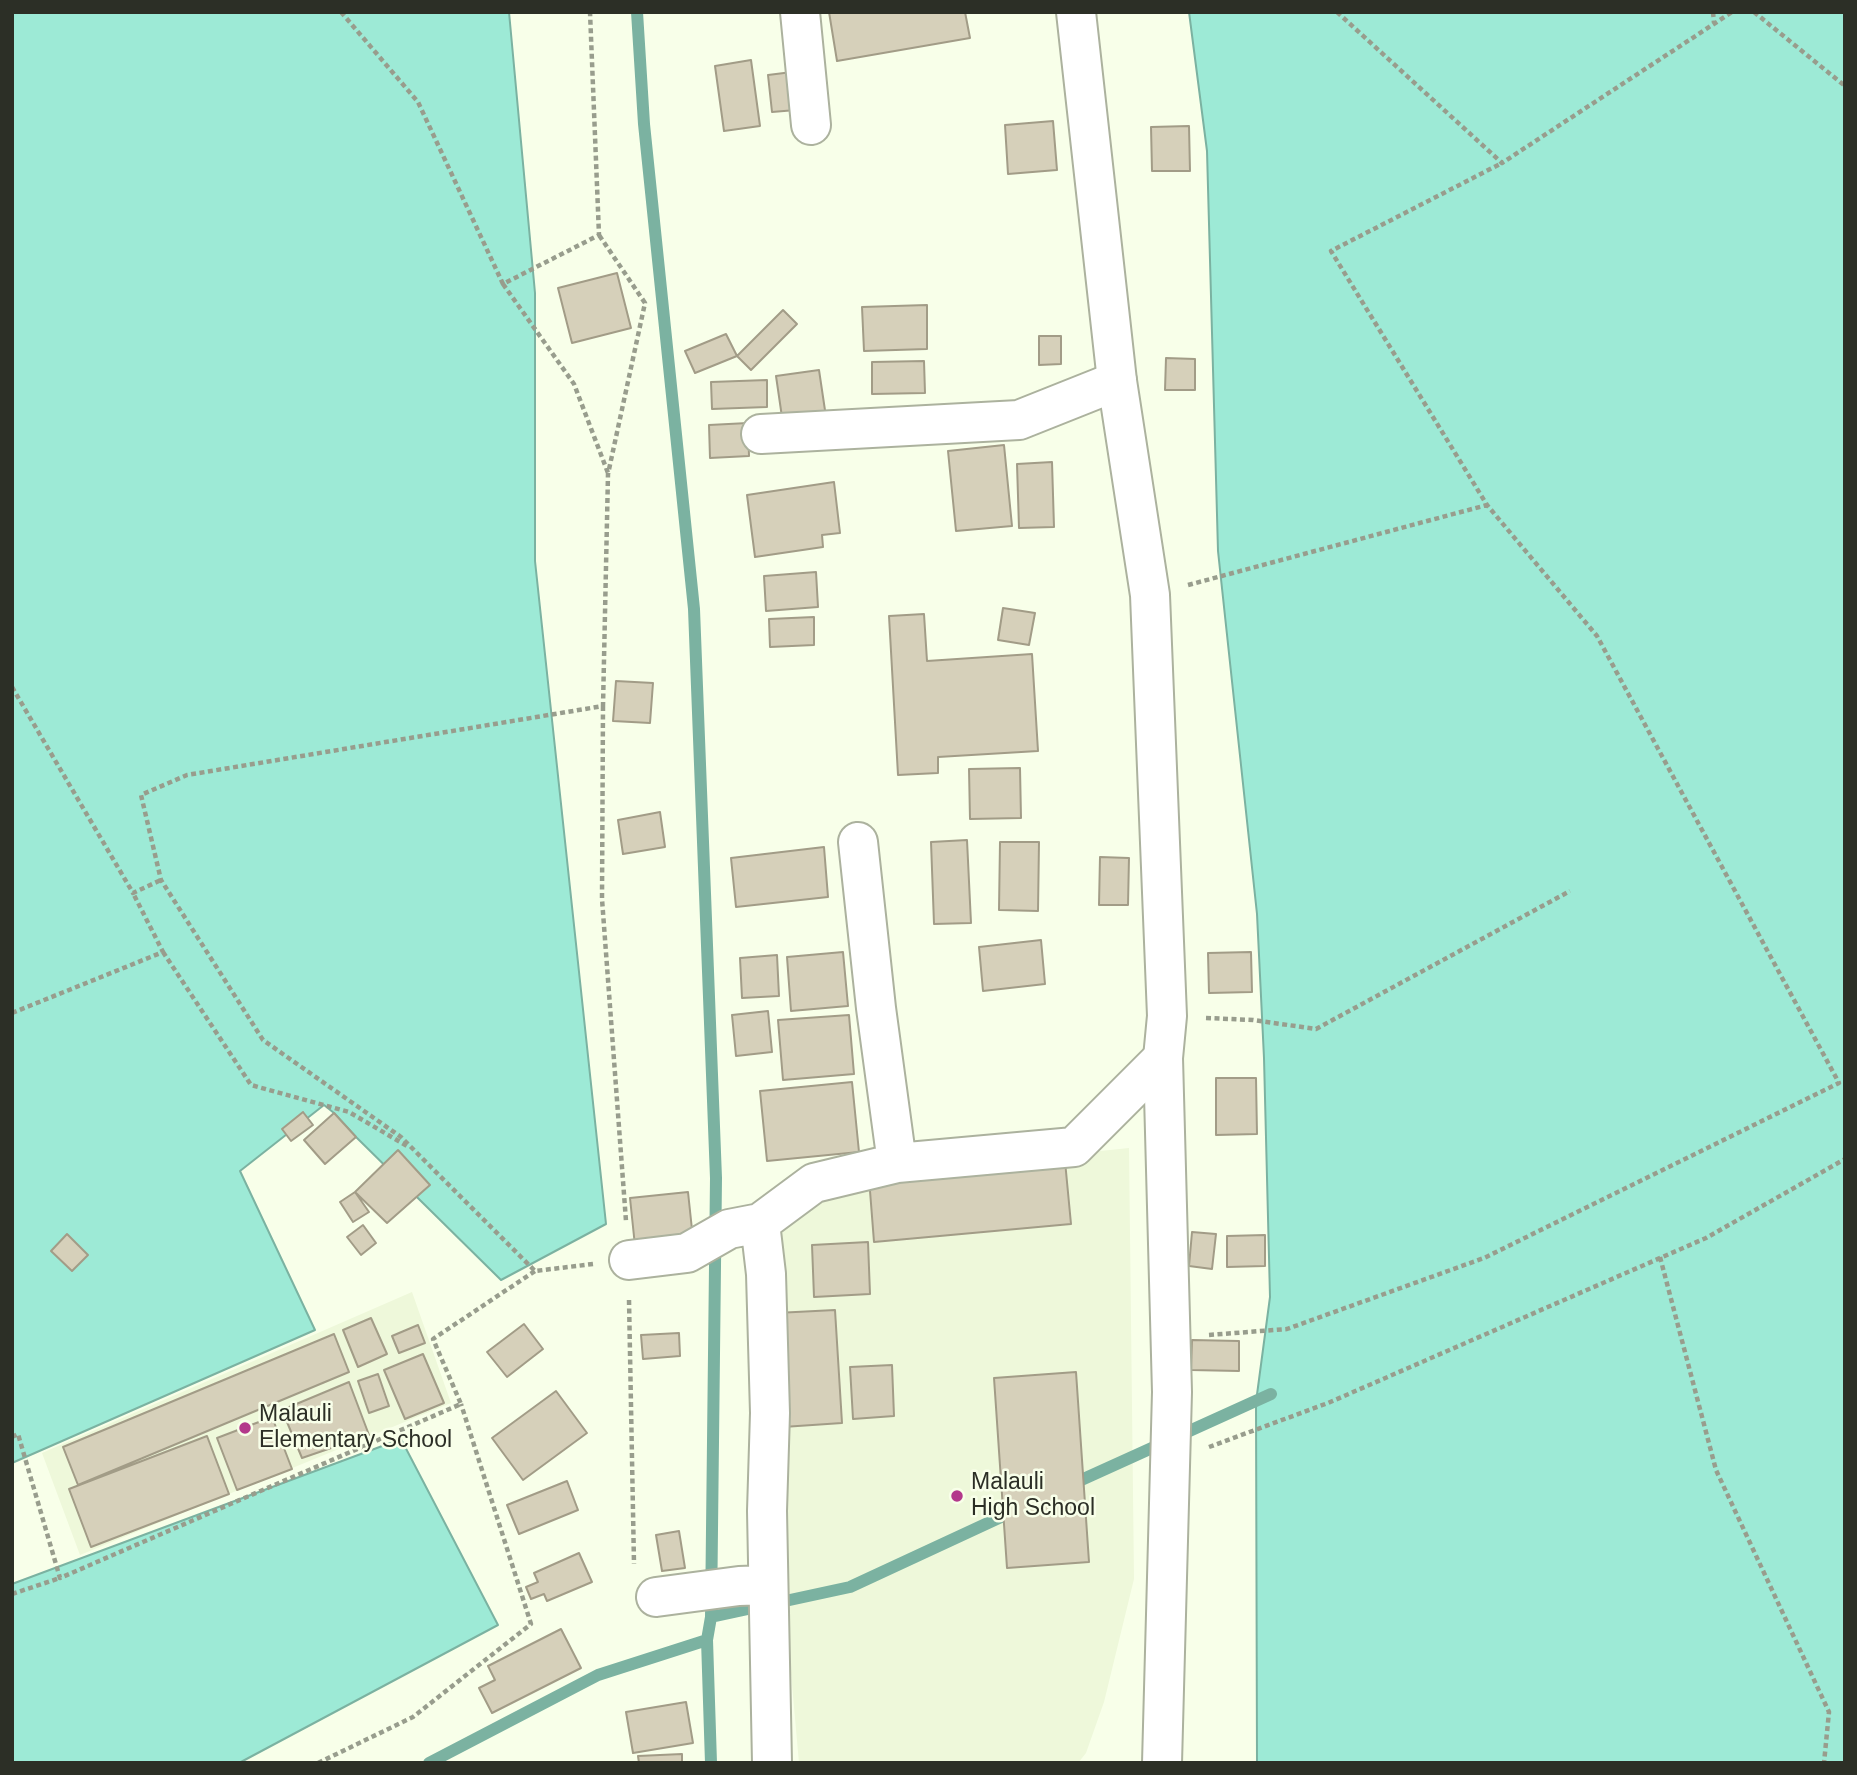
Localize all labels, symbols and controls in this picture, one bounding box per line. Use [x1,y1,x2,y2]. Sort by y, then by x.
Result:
place label: Malauli Elementary School [259,1401,452,1455]
marker: Malauli Elementary School [237,1420,253,1436]
place label: Malauli High School [971,1469,1095,1523]
marker: Malauli High School [949,1488,965,1504]

